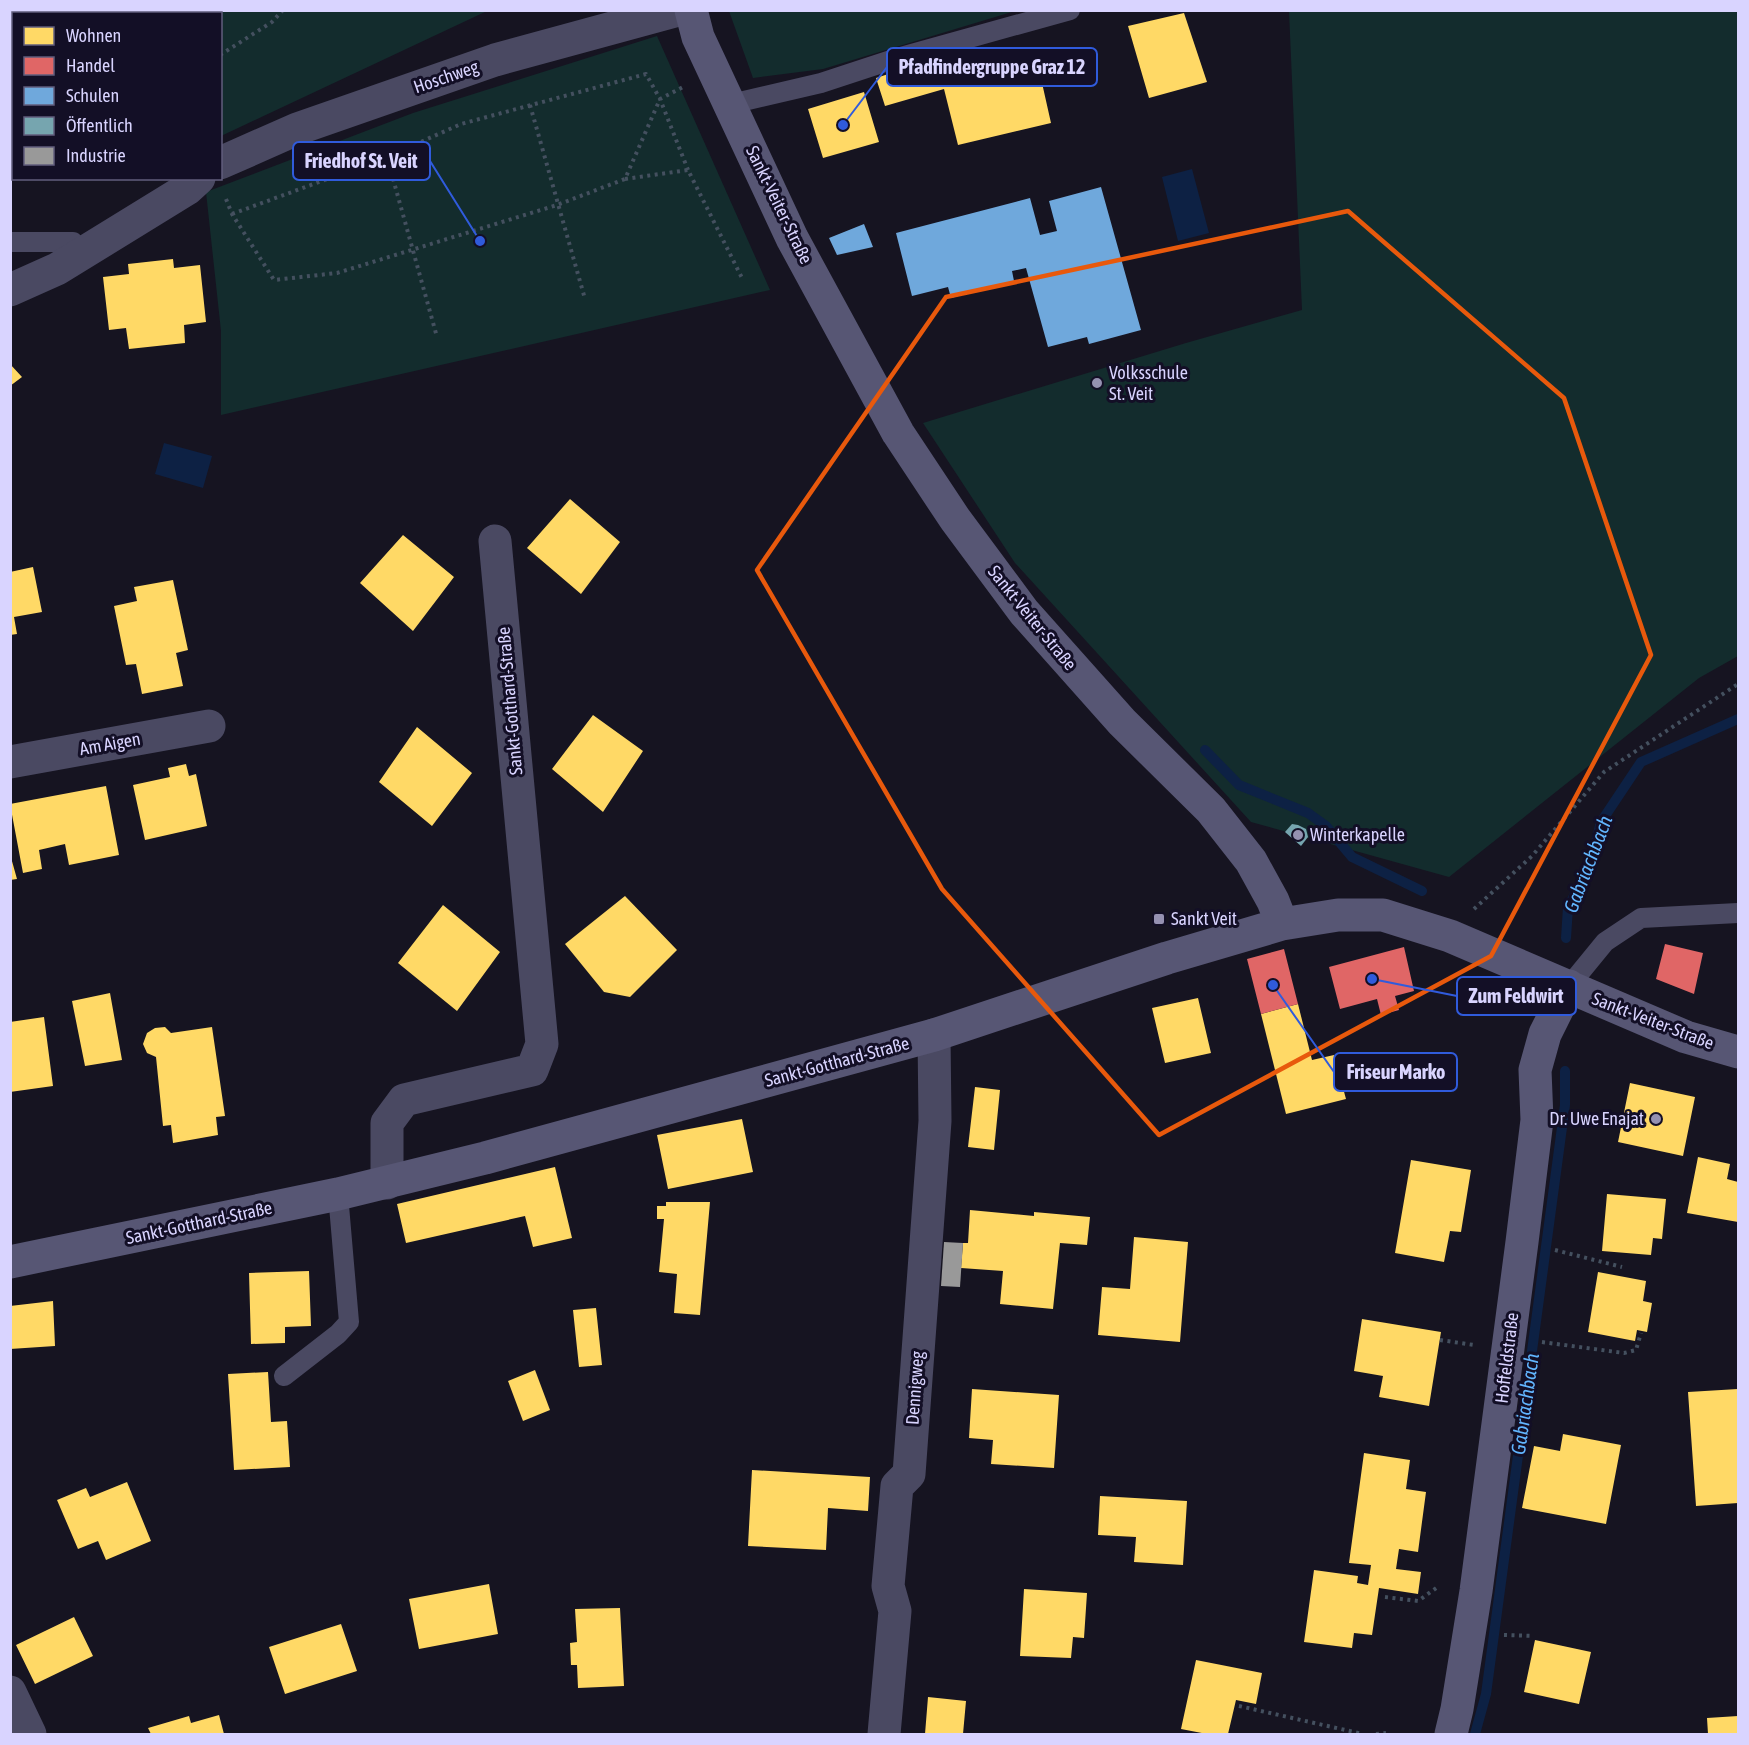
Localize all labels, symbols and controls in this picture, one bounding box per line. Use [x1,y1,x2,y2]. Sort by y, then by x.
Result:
legend [12,12,222,180]
text: Wohnen [66,25,121,46]
callout: Pfadfindergruppe Graz 12 [887,48,1097,86]
text: Handel [66,55,115,76]
text: Pfadfindergruppe Graz 12 [899,55,1085,78]
street label: Hoschweg [411,56,481,97]
text: Schulen [66,85,119,106]
text: Öffentlich [66,115,133,136]
callout: Friedhof St. Veit [293,142,430,180]
street label: Sankt-Veiter-Straße [742,142,817,267]
text: Industrie [66,145,126,166]
text: Friedhof St. Veit [304,149,418,172]
place label: Volksschule St. Veit [1109,362,1188,404]
marker: Volksschule St. Veit [1090,376,1104,390]
street label: Sankt-Veiter-Straße [984,561,1081,674]
street label: Sankt-Gotthard-Straße [493,626,526,776]
street label: Am Aigen [78,728,142,759]
water label: Gabriachbach [1558,812,1617,916]
place label: Winterkapelle [1310,824,1405,845]
marker: Winterkapelle [1291,828,1305,842]
place label: Sankt Veit [1171,908,1237,929]
marker: Sankt Veit [1152,912,1166,926]
callout: Zum Feldwirt [1457,977,1576,1015]
text: Zum Feldwirt [1468,984,1564,1007]
street label: Sankt-Veiter-Straße [1589,988,1717,1053]
street label: Sankt-Gotthard-Straße [762,1032,911,1091]
callout: Friseur Marko [1334,1053,1457,1091]
text: Friseur Marko [1347,1060,1446,1083]
place label: Dr. Uwe Enajat [1549,1108,1644,1129]
marker: Dr. Uwe Enajat [1649,1112,1663,1126]
street label: Sankt-Gotthard-Straße [124,1197,274,1248]
street label: Hoffeldstraße [1491,1311,1522,1405]
street label: Dennigweg [901,1350,928,1426]
water label: Gabriachbach [1506,1351,1543,1456]

